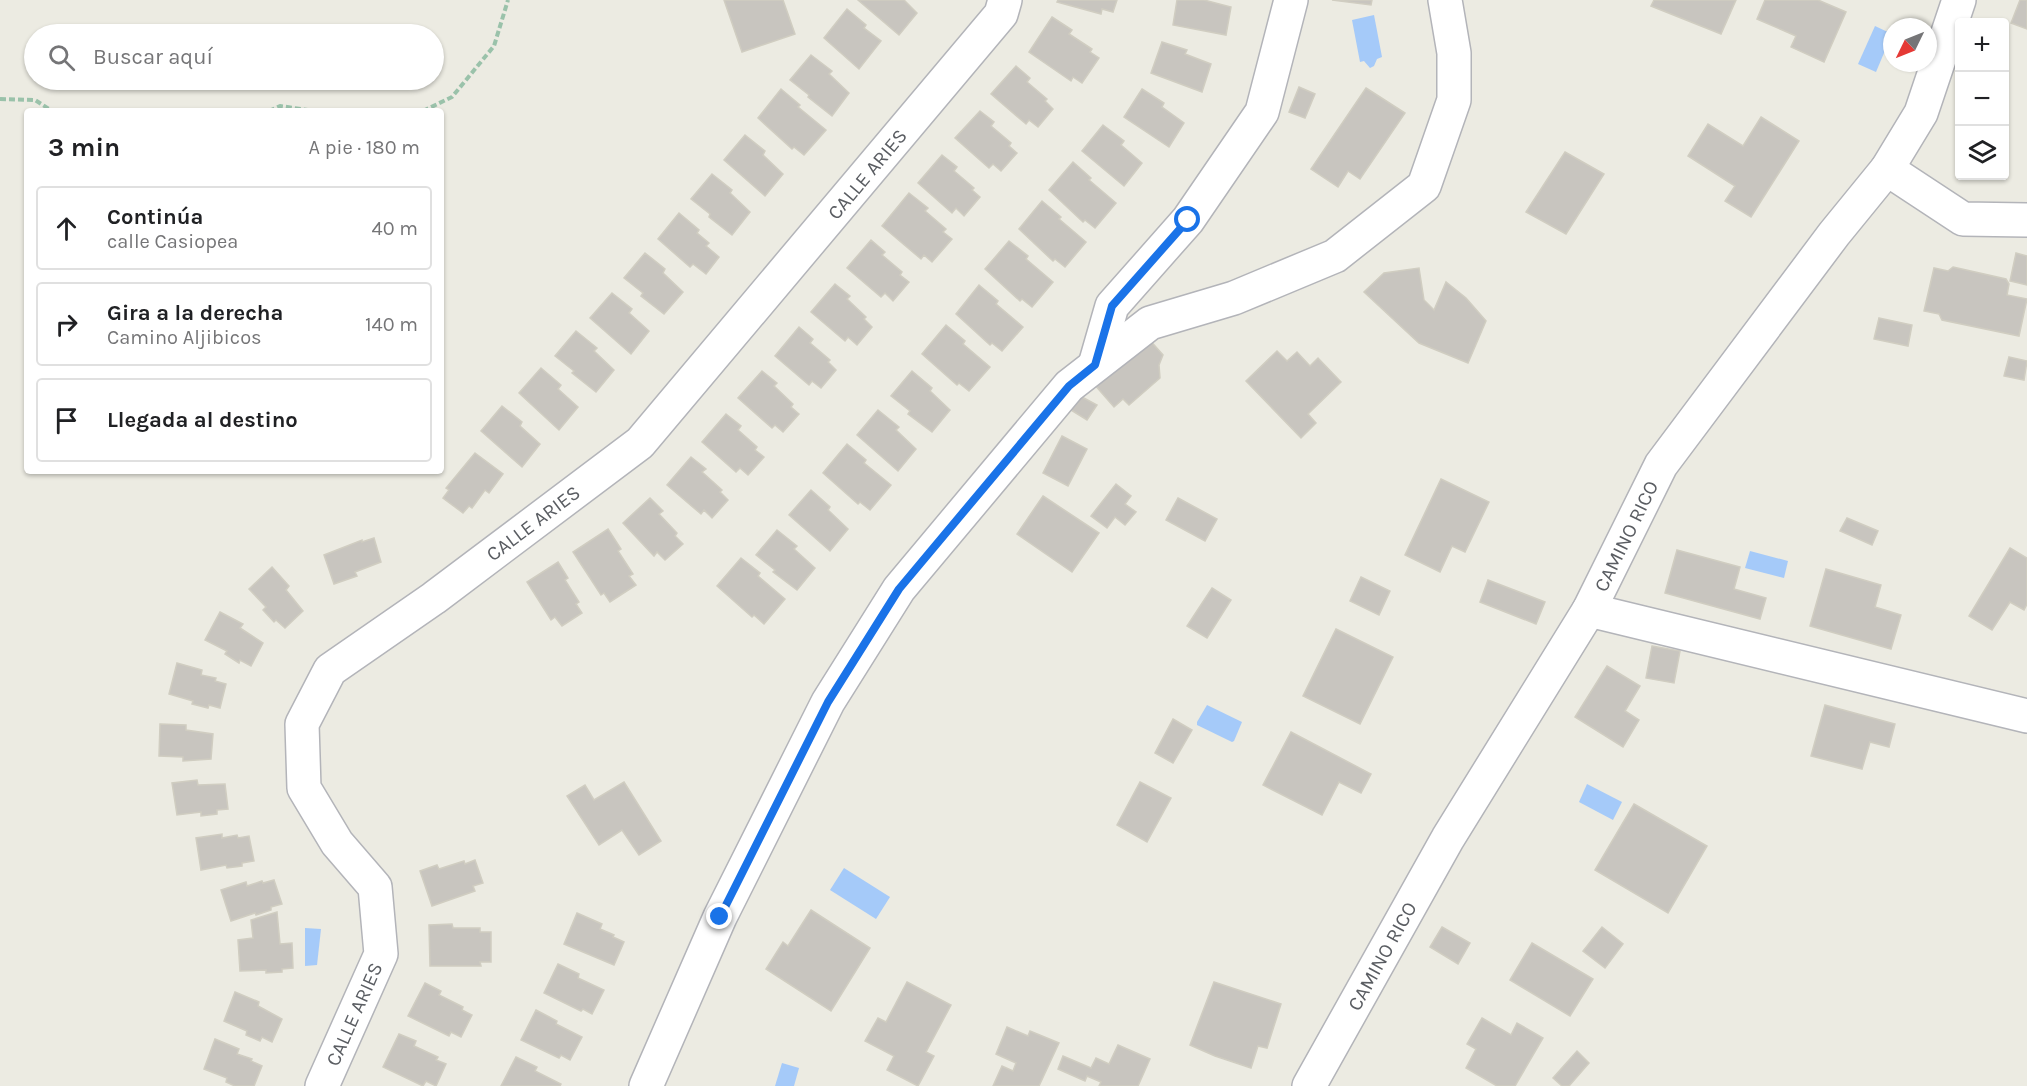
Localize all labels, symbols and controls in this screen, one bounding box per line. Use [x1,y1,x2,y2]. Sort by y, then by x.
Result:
north arrow [1883,18,1937,72]
map controls [1955,18,2009,180]
button: + [1955,18,2009,72]
search box [24,24,444,90]
icon: search [45,41,78,74]
text: Buscar aquí [93,44,213,70]
button: − [1955,72,2009,126]
street label: CALLE ARIES [823,124,912,224]
button: layers [1955,126,2009,180]
text: 3 min [48,132,120,163]
text: A pie · 180 m [309,136,420,159]
text: Continúa [107,204,203,230]
route start [1174,206,1200,232]
icon: ahead [50,212,83,245]
text: 40 m [372,217,418,240]
text: calle Casiopea [107,230,238,253]
text: Gira a la derecha [107,300,283,326]
icon: right [50,308,83,341]
text: 140 m [365,313,418,336]
text: Camino Aljibicos [107,326,262,349]
icon: arrive [50,404,83,437]
text: Llegada al destino [107,407,298,433]
street label: CAMINO RICO [1590,477,1663,595]
street label: CALLE ARIES [482,481,585,566]
street label: CAMINO RICO [1343,898,1422,1015]
route end [706,903,732,929]
street label: CALLE ARIES [321,959,388,1070]

